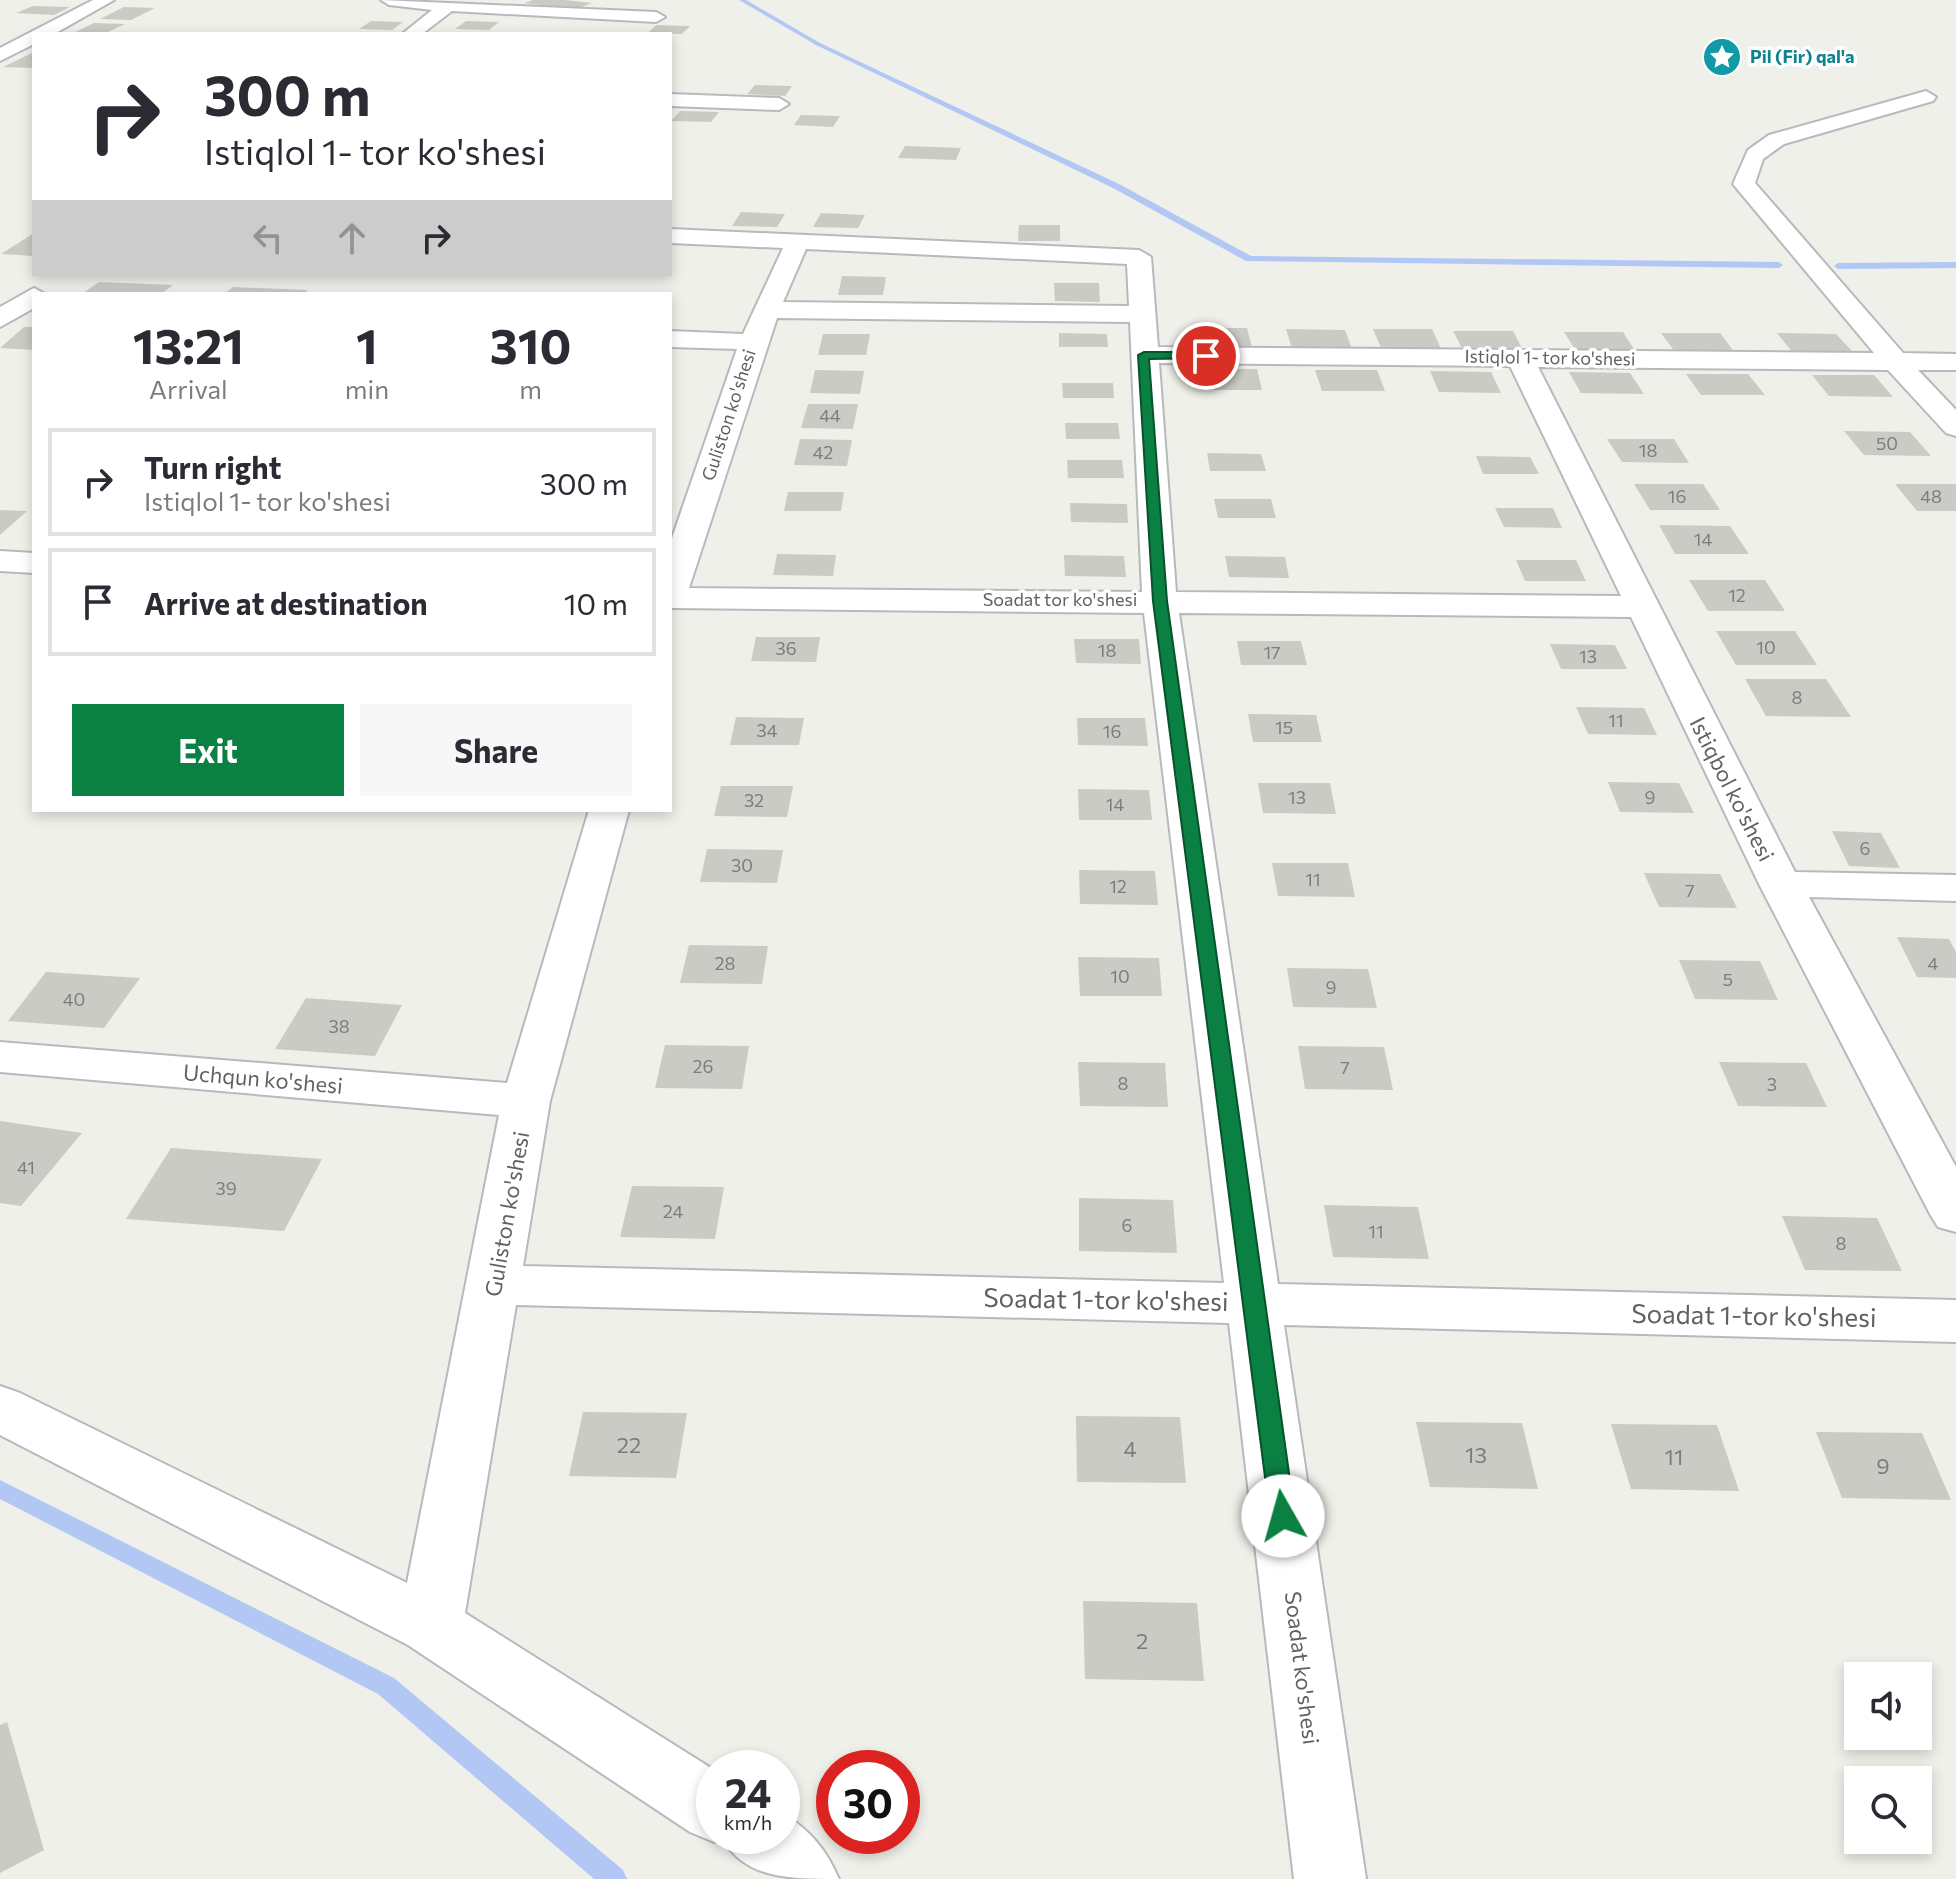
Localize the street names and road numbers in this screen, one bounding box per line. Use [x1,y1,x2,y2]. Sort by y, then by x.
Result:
street label: Istiqlol 1- tor ko'shesi [1464,345,1636,369]
street label: Guliston ko'shesi [696,346,760,483]
street label: Soadat tor ko'shesi [983,588,1137,610]
street label: Istiqbol ko'shesi [1684,712,1780,866]
street label: Uchqun ko'shesi [182,1058,344,1099]
street label: Guliston ko'shesi [479,1129,534,1299]
street label: Soadat 1-tor ko'shesi [983,1281,1229,1316]
street label: Soadat 1-tor ko'shesi [1631,1297,1877,1332]
street label: Soadat ko'shesi [1280,1590,1325,1746]

